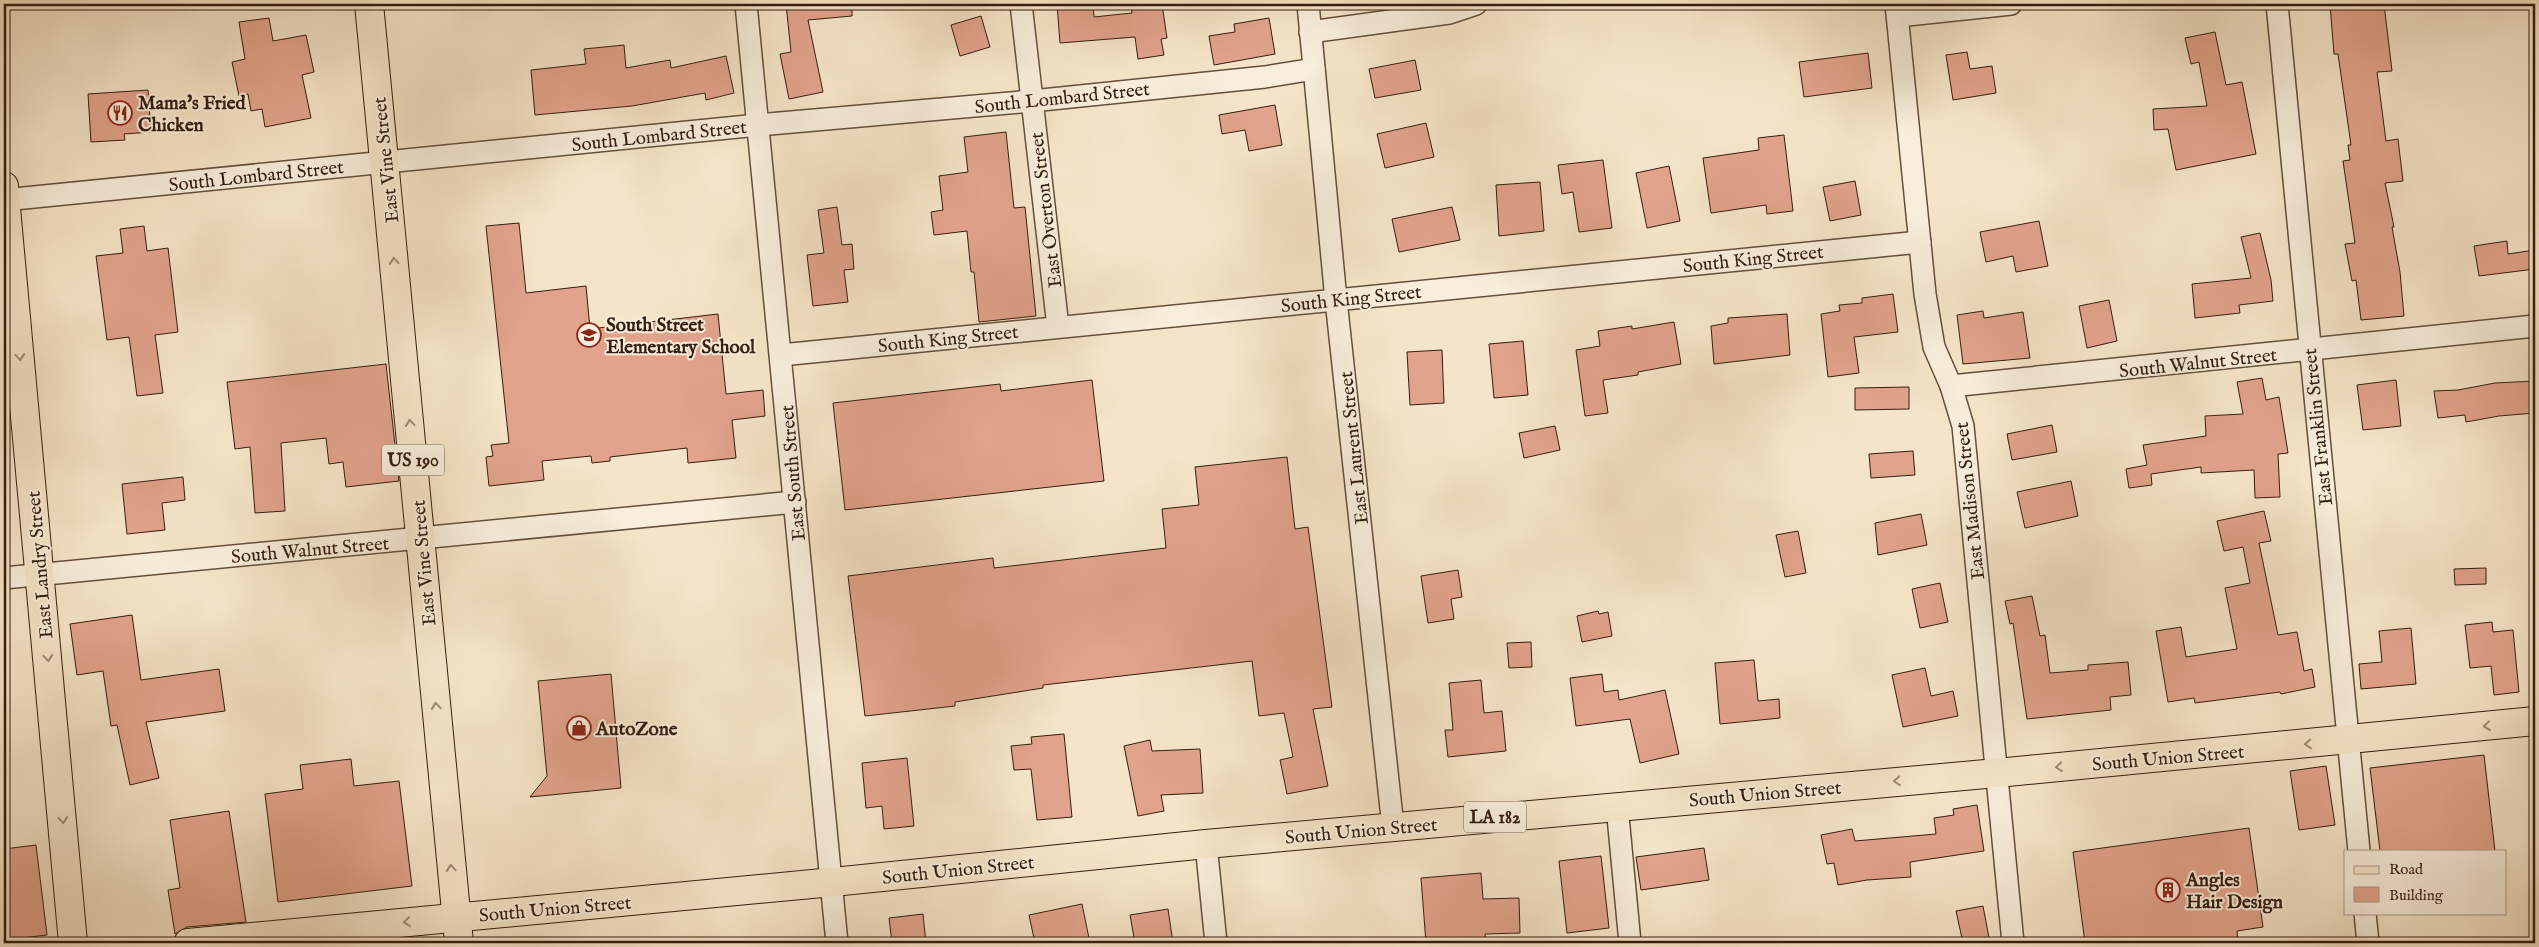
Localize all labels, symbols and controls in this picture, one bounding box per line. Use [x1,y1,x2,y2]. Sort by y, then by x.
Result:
street label: South Lombard Street [973,78,1151,120]
place label: Mama's Fried Chicken [138,92,246,138]
street label: East Vine Street [368,95,406,224]
restaurant icon: Mama's Fried Chicken [107,100,133,126]
street label: South Lombard Street [570,116,748,158]
street label: East Overton Street [1025,130,1068,289]
street label: South Lombard Street [167,156,345,198]
street label: South King Street [1682,241,1825,279]
one-way arrow [389,257,400,265]
street label: South King Street [1280,281,1423,319]
place label: South Street Elementary School [606,314,756,360]
street label: South King Street [877,321,1020,359]
school or university icon: South Street Elementary School [576,322,602,348]
street label: South Walnut Street [2118,344,2279,384]
street label: East Franklin Street [2299,347,2339,507]
one-way arrow [14,353,25,361]
street label: East Laurent Street [1335,370,1375,526]
street label: East South Street [776,403,812,542]
one-way arrow [404,418,415,426]
street label: East Madison Street [1951,420,1991,581]
road number: US 190 [382,444,444,476]
street label: East Landry Street [23,489,59,640]
street label: East Vine Street [407,498,442,627]
street label: South Walnut Street [230,532,391,570]
one-way arrow [42,654,53,662]
one-way arrow [431,702,442,710]
shop icon: AutoZone [566,715,592,741]
place label: AutoZone [595,718,678,742]
one-way arrow [2482,720,2490,731]
one-way arrow [2303,738,2311,749]
street label: South Union Street [2091,740,2246,778]
one-way arrow [2054,761,2062,772]
street label: South Union Street [1688,776,1843,814]
one-way arrow [1893,776,1901,787]
road number: LA 182 [1464,802,1526,832]
street label: South Union Street [1284,813,1439,851]
one-way arrow [57,816,68,824]
legend [2344,850,2506,914]
street label: South Union Street [881,851,1036,891]
text: Road [2389,860,2424,879]
one-way arrow [446,864,457,872]
place label: Angles Hair Design [2185,869,2283,915]
building icon: Angles Hair Design [2155,877,2181,903]
text: Building [2389,886,2444,905]
street label: South Union Street [478,891,633,929]
one-way arrow [403,916,411,927]

